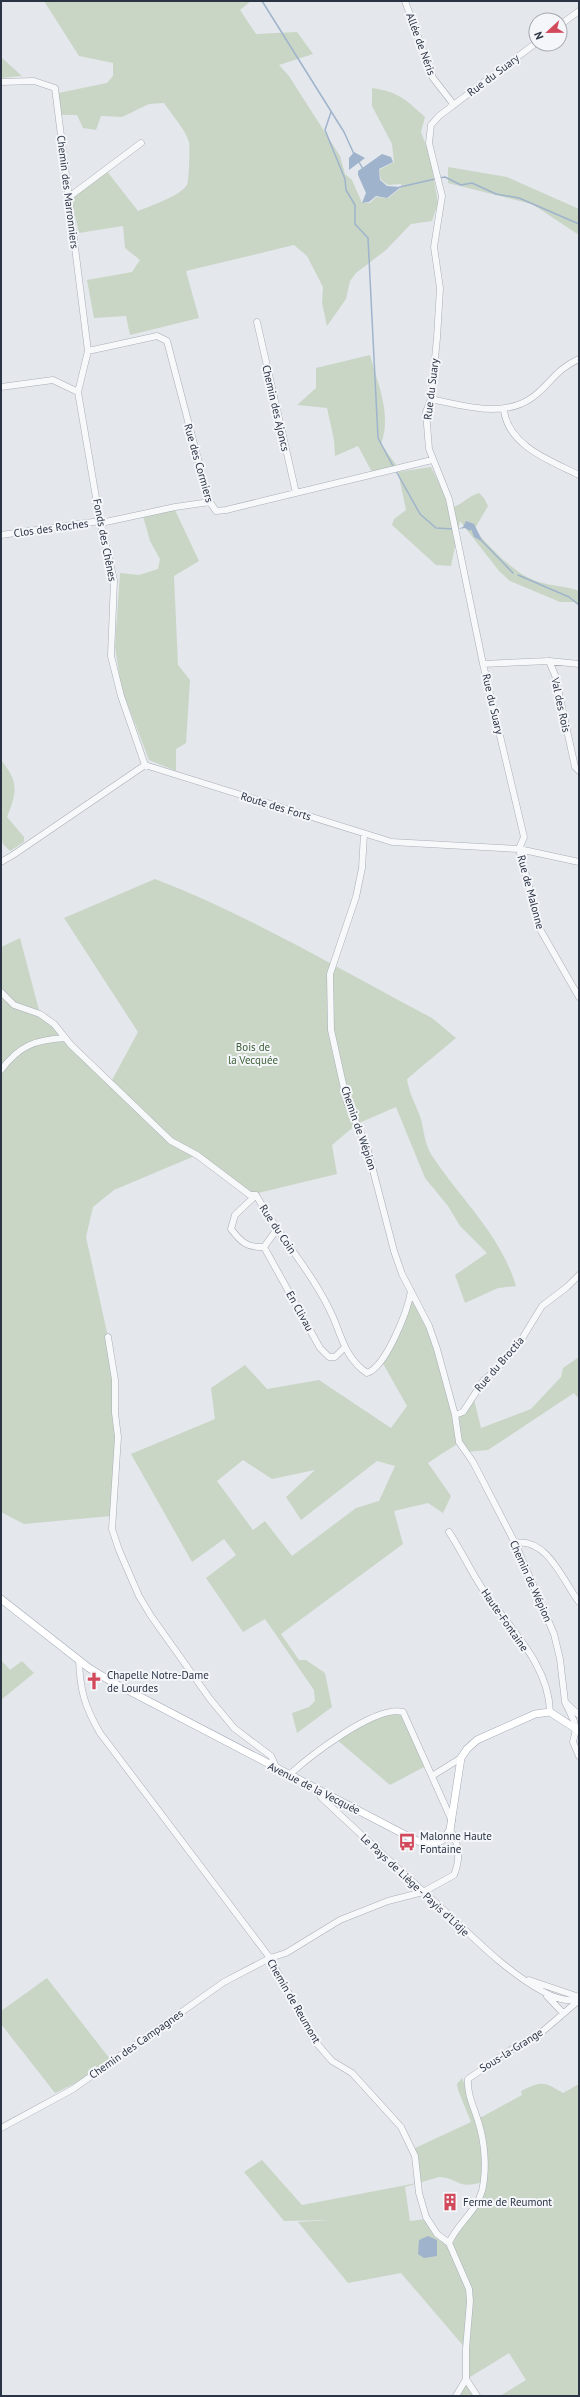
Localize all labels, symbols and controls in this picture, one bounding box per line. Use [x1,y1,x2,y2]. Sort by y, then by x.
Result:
street label: Allée de Néris [403,11,439,78]
north arrow [528,12,568,52]
text: N [531,30,547,42]
street label: Rue du Suary [464,50,523,99]
street label: Chemin des Marronniers [54,134,82,250]
street label: Rue du Suary [420,357,442,421]
street label: Chemin des Ajoncs [259,363,293,453]
street label: Rue des Cormiers [181,422,217,504]
street label: Fonds des Chênes [90,497,120,583]
street label: Clos des Roches [13,516,90,540]
street label: Rue du Suary [479,672,507,737]
street label: Val des Rois [548,675,574,734]
street label: Route des Forts [239,789,313,823]
street label: Rue de Malonne [514,853,548,931]
park label: Bois de la Vecquée [228,1040,278,1067]
street label: Chemin de Wépion [338,1084,380,1172]
street label: Rue du Coin [256,1202,300,1256]
street label: En Clivau [283,1288,317,1334]
street label: Rue du Broctia [471,1333,527,1395]
street label: Chemin de Wépion [507,1538,555,1624]
street label: Haute-Fontaine [478,1586,532,1654]
place label: Chapelle Notre-Dame de Lourdes [107,1668,209,1695]
church icon: Chapelle Notre-Dame de Lourdes [84,1671,104,1691]
street label: Avenue de la Vecquée [266,1759,363,1818]
place label: Malonne Haute Fontaine [420,1829,492,1856]
street label: Le Pays de Liège - Payis d'Lîdje [358,1831,473,1939]
bus stop icon: Malonne Haute Fontaine [397,1832,417,1852]
street label: Chemin de Reumont [264,1956,324,2046]
street label: Chemin des Campagnes [86,2006,186,2082]
street label: Sous-la-Grange [477,2025,546,2075]
building icon: Ferme de Reumont [440,2192,460,2212]
place label: Ferme de Reumont [463,2195,552,2209]

